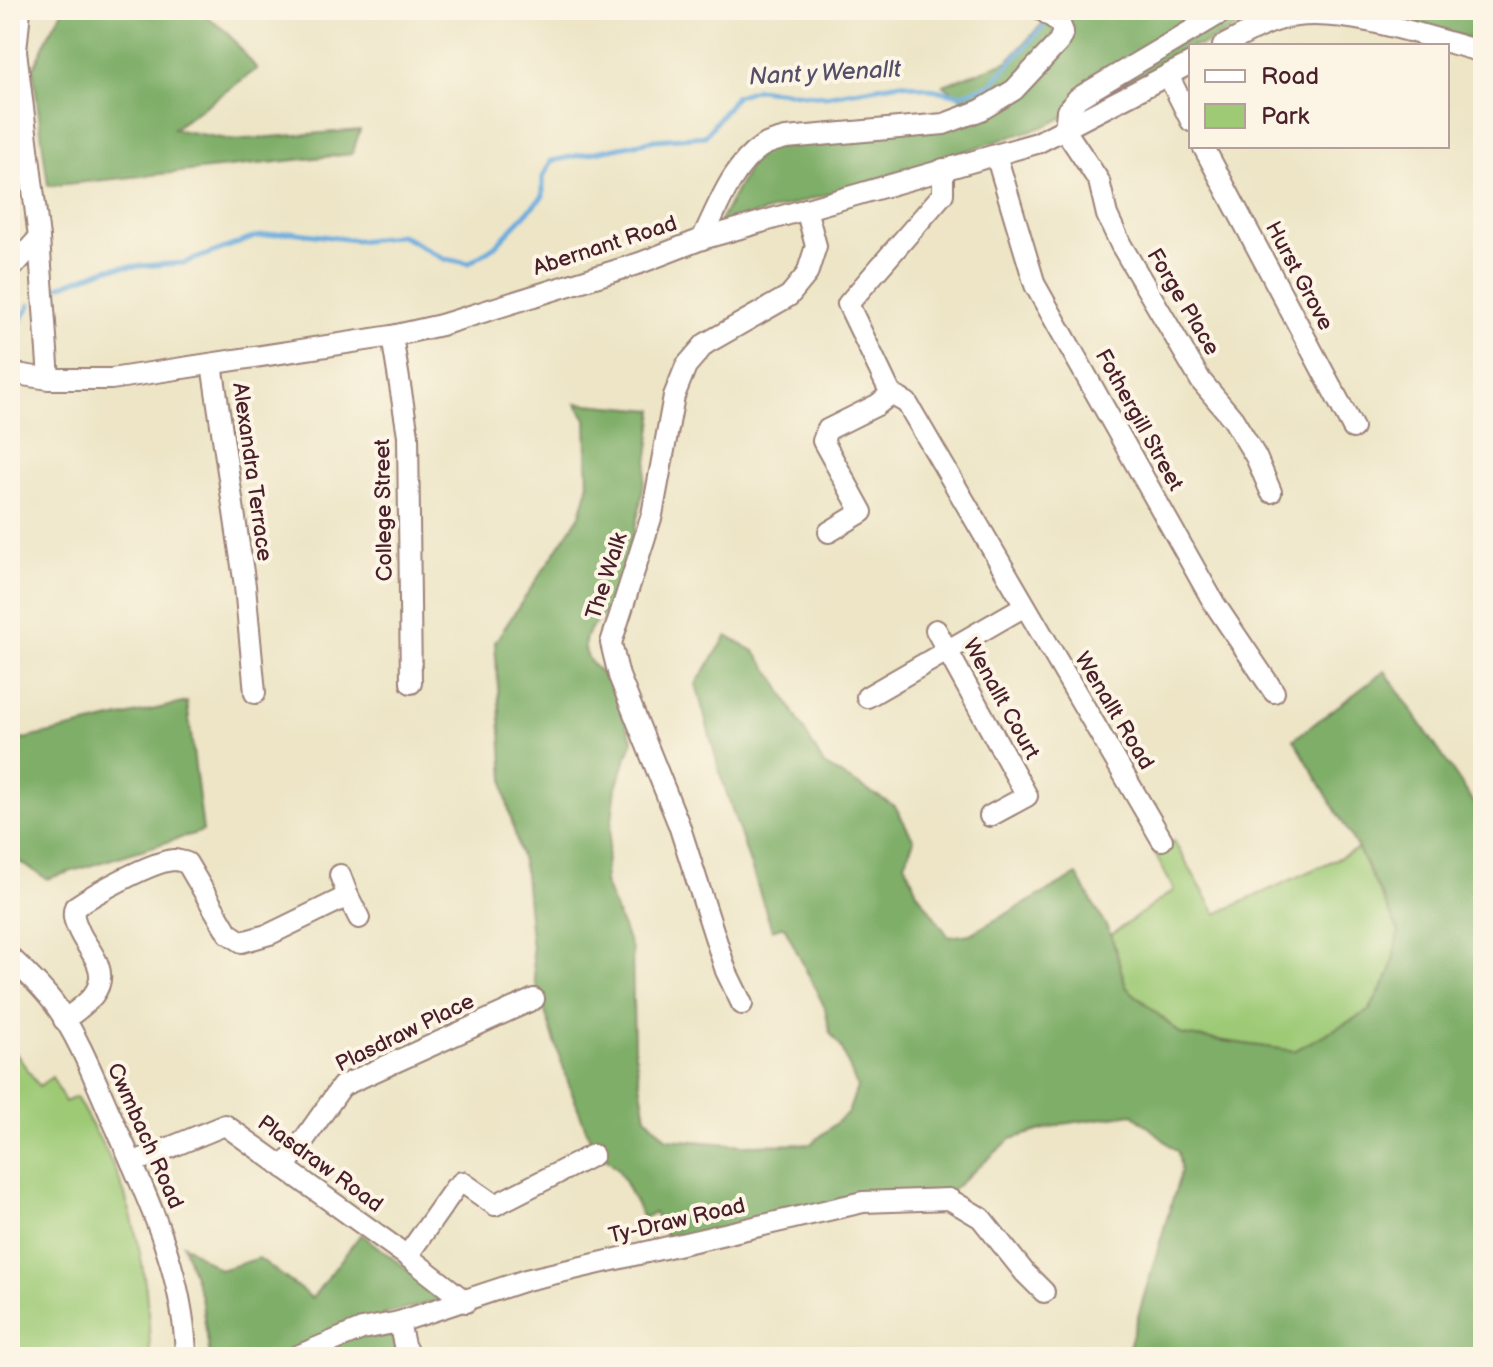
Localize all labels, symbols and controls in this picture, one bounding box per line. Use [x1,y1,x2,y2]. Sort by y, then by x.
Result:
legend [1189,44,1449,148]
water label: Nant y Wenallt [748,55,902,91]
text: Road [1261,62,1319,91]
text: Park [1261,102,1309,131]
street label: Abernant Road [530,210,680,282]
street label: Hurst Grove [1259,217,1339,335]
street label: Forge Place [1141,244,1225,360]
street label: Fothergill Street [1089,344,1189,496]
street label: Alexandra Terrace [226,381,278,563]
street label: College Street [369,438,399,581]
street label: The Walk [580,529,634,623]
street label: Wenallt Court [957,634,1045,765]
street label: Wenallt Road [1068,647,1160,775]
street label: Plasdraw Place [331,988,479,1078]
street label: Cwmbach Road [101,1059,189,1213]
street label: Plasdraw Road [252,1109,388,1219]
street label: Ty-Draw Road [606,1192,748,1250]

